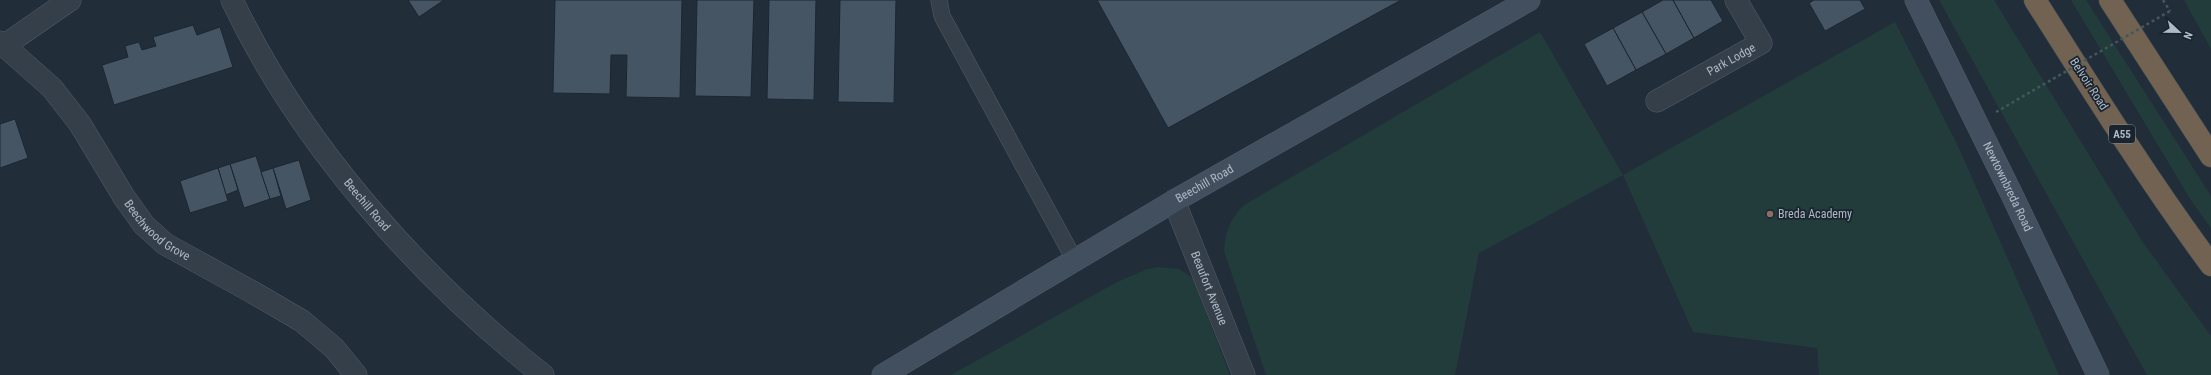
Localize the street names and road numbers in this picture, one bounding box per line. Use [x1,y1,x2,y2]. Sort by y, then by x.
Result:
street label: Park Lodge [1704,40,1758,79]
street label: Belvoir Road [2067,55,2111,113]
road number: A55 [2109,125,2135,143]
street label: Newtownbreda Road [1980,140,2035,234]
street label: Beechill Road [1173,162,1236,206]
street label: Beechill Road [341,176,393,234]
street label: Beechwood Grove [121,197,193,264]
street label: Beaufort Avenue [1188,249,1230,328]

